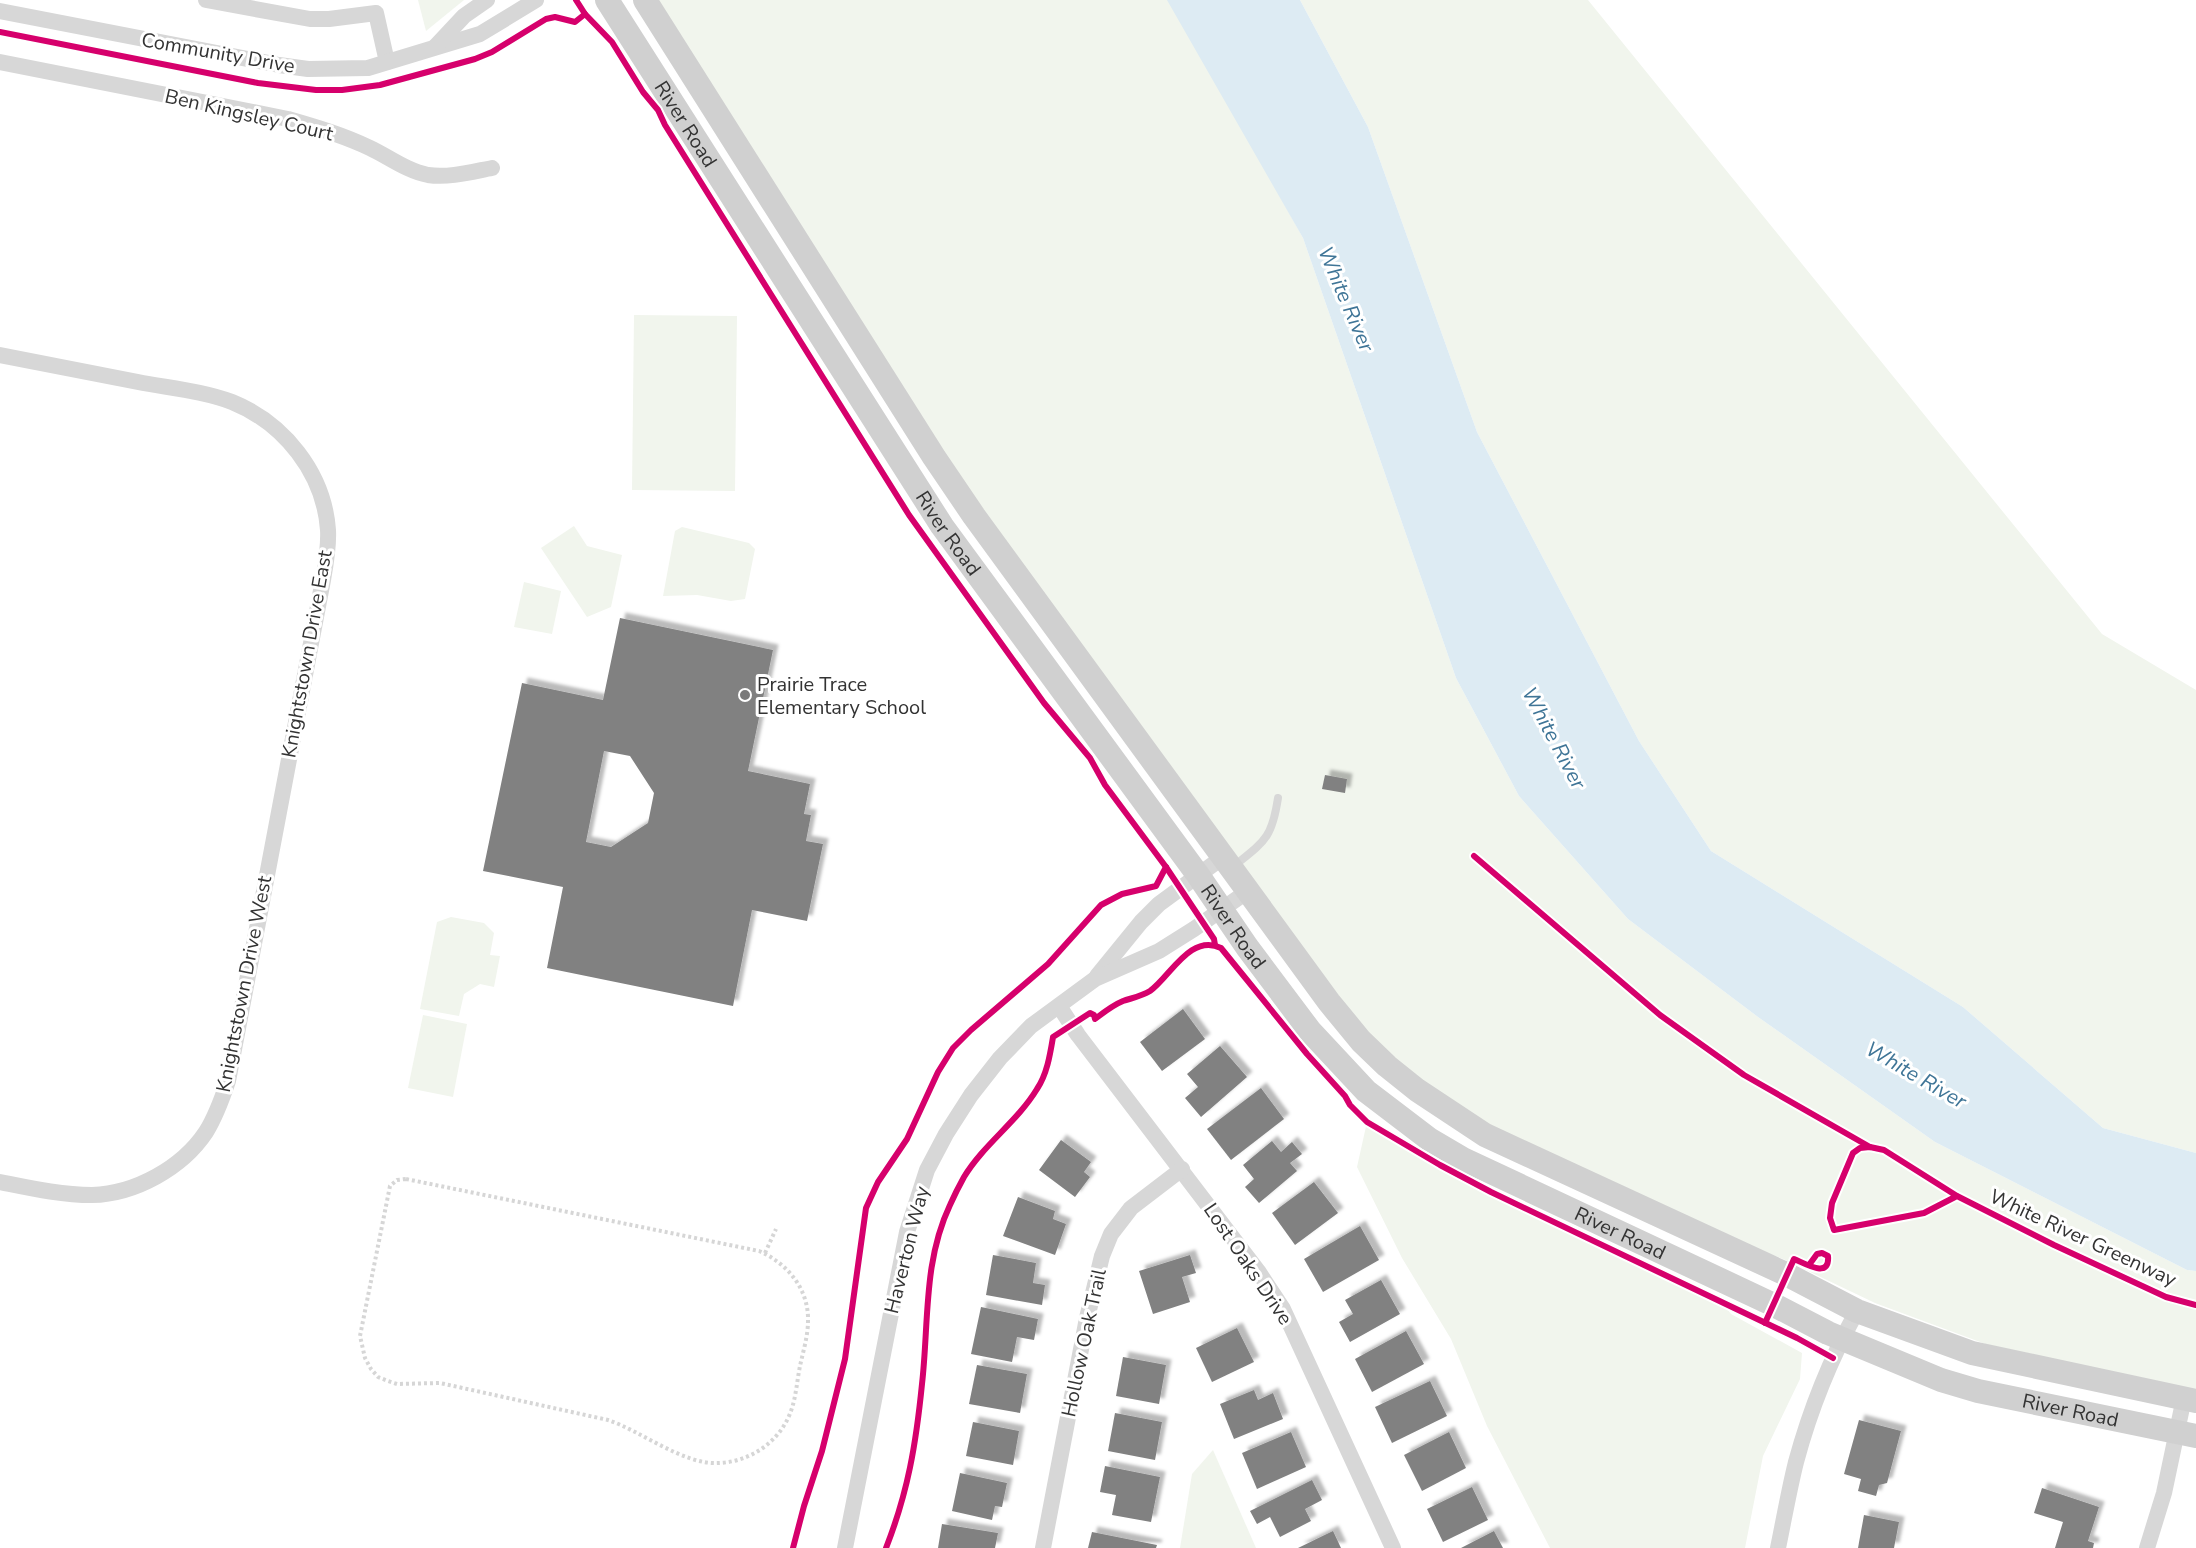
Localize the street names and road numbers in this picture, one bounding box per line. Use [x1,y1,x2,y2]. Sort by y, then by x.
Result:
street label: Community Drive [139,26,297,80]
street label: River Road [648,76,724,172]
street label: Ben Kingsley Court [162,82,337,148]
street label: River Road [909,485,987,581]
street label: Knightstown Drive East [275,547,339,760]
street label: Knightstown Drive West [210,873,278,1094]
street label: River Road [1195,879,1272,975]
street label: Haverton Way [878,1183,936,1317]
street label: White River Greenway [1985,1183,2181,1293]
street label: Lost Oaks Drive [1197,1198,1299,1330]
street label: River Road [1570,1200,1670,1266]
street label: Hollow Oak Trail [1055,1266,1113,1420]
street label: River Road [2020,1387,2121,1433]

